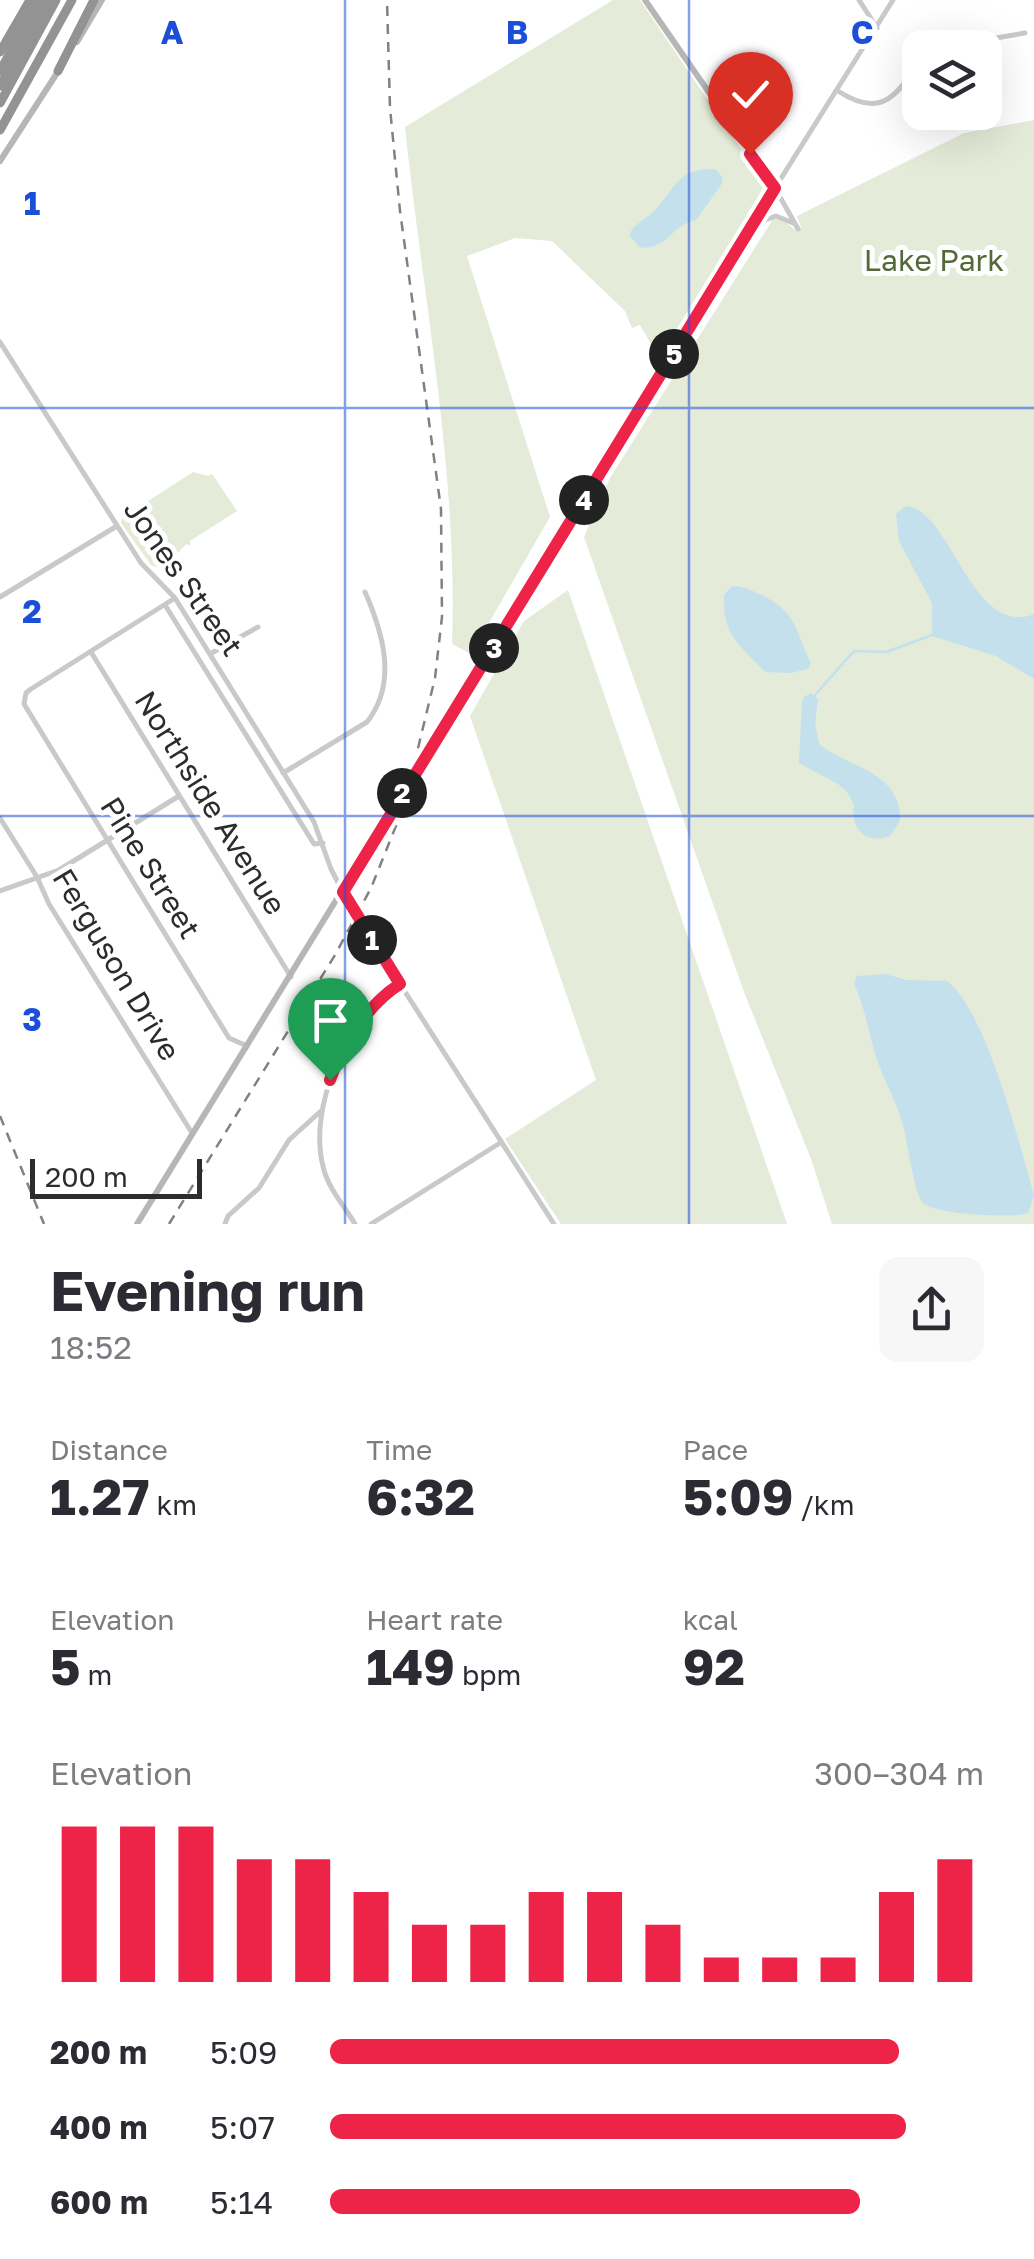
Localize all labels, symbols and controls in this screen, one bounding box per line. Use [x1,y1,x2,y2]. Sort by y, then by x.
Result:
text: A [161,13,184,51]
text: B [506,13,528,51]
text: C [851,13,873,51]
map controls [902,30,1002,130]
button: layers [902,30,1002,130]
pin [708,52,793,155]
icon: check [723,67,778,122]
text: 1 [24,184,40,222]
park label: Lake Park [864,242,1004,278]
pin: 5 [649,329,699,379]
text: 5 [665,337,683,370]
pin: 4 [559,475,609,525]
text: 4 [575,483,593,516]
street label: Jones Street [117,492,251,663]
text: 2 [22,592,42,630]
pin: 3 [469,623,519,673]
text: 3 [485,631,503,664]
street label: Northside Avenue [128,684,294,921]
pin: 2 [377,768,427,818]
text: 2 [393,776,411,809]
street label: Pine Street [93,790,208,945]
street label: Ferguson Drive [46,862,188,1067]
pin: 1 [347,915,397,965]
text: 1 [365,923,379,956]
pin [288,978,373,1081]
icon: arrive [303,993,358,1048]
text: 3 [22,1000,42,1038]
scale bar [30,1154,202,1198]
text: 200 m [45,1160,128,1193]
text: Evening run [50,1257,365,1323]
button: share [879,1257,984,1362]
text: 18:52 [50,1328,132,1366]
text: Distance [50,1433,168,1466]
text: Time [366,1433,432,1466]
text: Pace [683,1433,748,1466]
text: 1.27 [50,1466,150,1526]
text: 6:32 [366,1466,475,1526]
text: 5:09 [683,1466,793,1526]
text: km [150,1488,197,1521]
text: /km [793,1488,854,1521]
text: Elevation [50,1603,175,1636]
text: Heart rate [366,1603,503,1636]
text: kcal [683,1603,738,1636]
text: 5 [50,1636,81,1696]
text: 149 [366,1636,455,1696]
text: 92 [683,1636,745,1696]
text: m [81,1658,112,1691]
text: bpm [455,1658,521,1691]
text: Elevation [50,1754,192,1792]
text: 300–304 m [814,1754,984,1792]
text: 200 m [50,2033,147,2071]
text: 5:09 [210,2033,277,2071]
text: 400 m [50,2108,148,2146]
text: 5:07 [210,2108,275,2146]
text: 600 m [50,2183,148,2221]
text: 5:14 [210,2183,273,2221]

